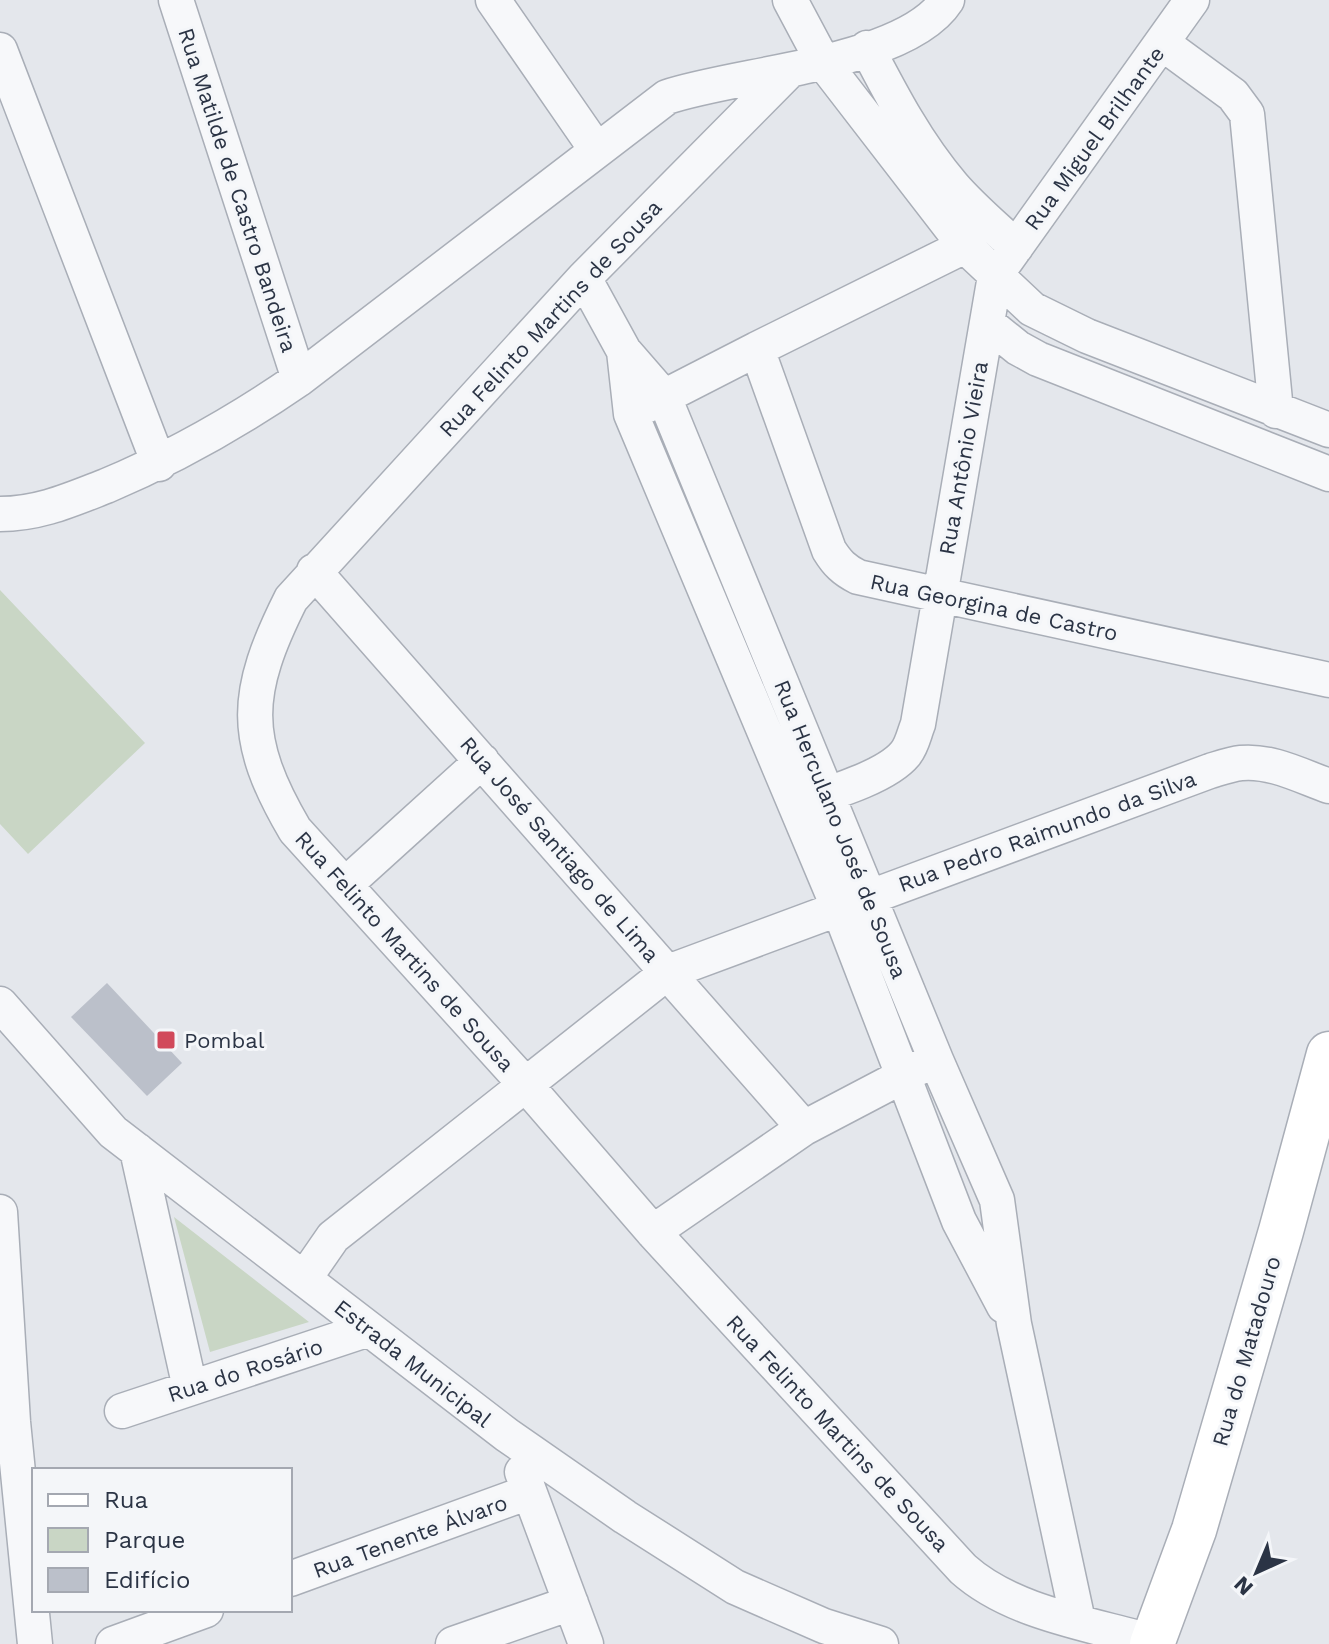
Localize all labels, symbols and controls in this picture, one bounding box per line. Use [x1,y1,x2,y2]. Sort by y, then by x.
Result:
street label: Rua Matilde de Castro Bandeira [173,25,302,355]
street label: Rua Miguel Brilhante [1019,42,1169,235]
street label: Rua Felinto Martins de Sousa [434,195,667,442]
street label: Rua Antônio Vieira [934,359,993,557]
street label: Rua Georgina de Castro [868,569,1120,646]
street label: Rua Herculano José de Sousa [769,676,912,982]
street label: Rua José Santiago de Lima [455,732,664,967]
street label: Rua Pedro Raimundo da Silva [895,766,1199,897]
street label: Rua Felinto Martins de Sousa [290,826,519,1077]
place label: Pombal [184,1028,265,1053]
marker: Pombal [155,1029,177,1051]
street label: Rua do Matadouro [1207,1253,1286,1449]
street label: Estrada Municipal [329,1294,496,1433]
street label: Rua Felinto Martins de Sousa [721,1310,954,1557]
street label: Rua do Rosário [165,1334,326,1407]
legend [32,1468,292,1612]
text: Rua [104,1486,148,1514]
street label: Rua Tenente Álvaro [310,1490,511,1583]
text: Parque [104,1526,185,1554]
north arrow [1217,1532,1297,1612]
text: Edifício [104,1566,190,1594]
text: N [1229,1571,1258,1601]

